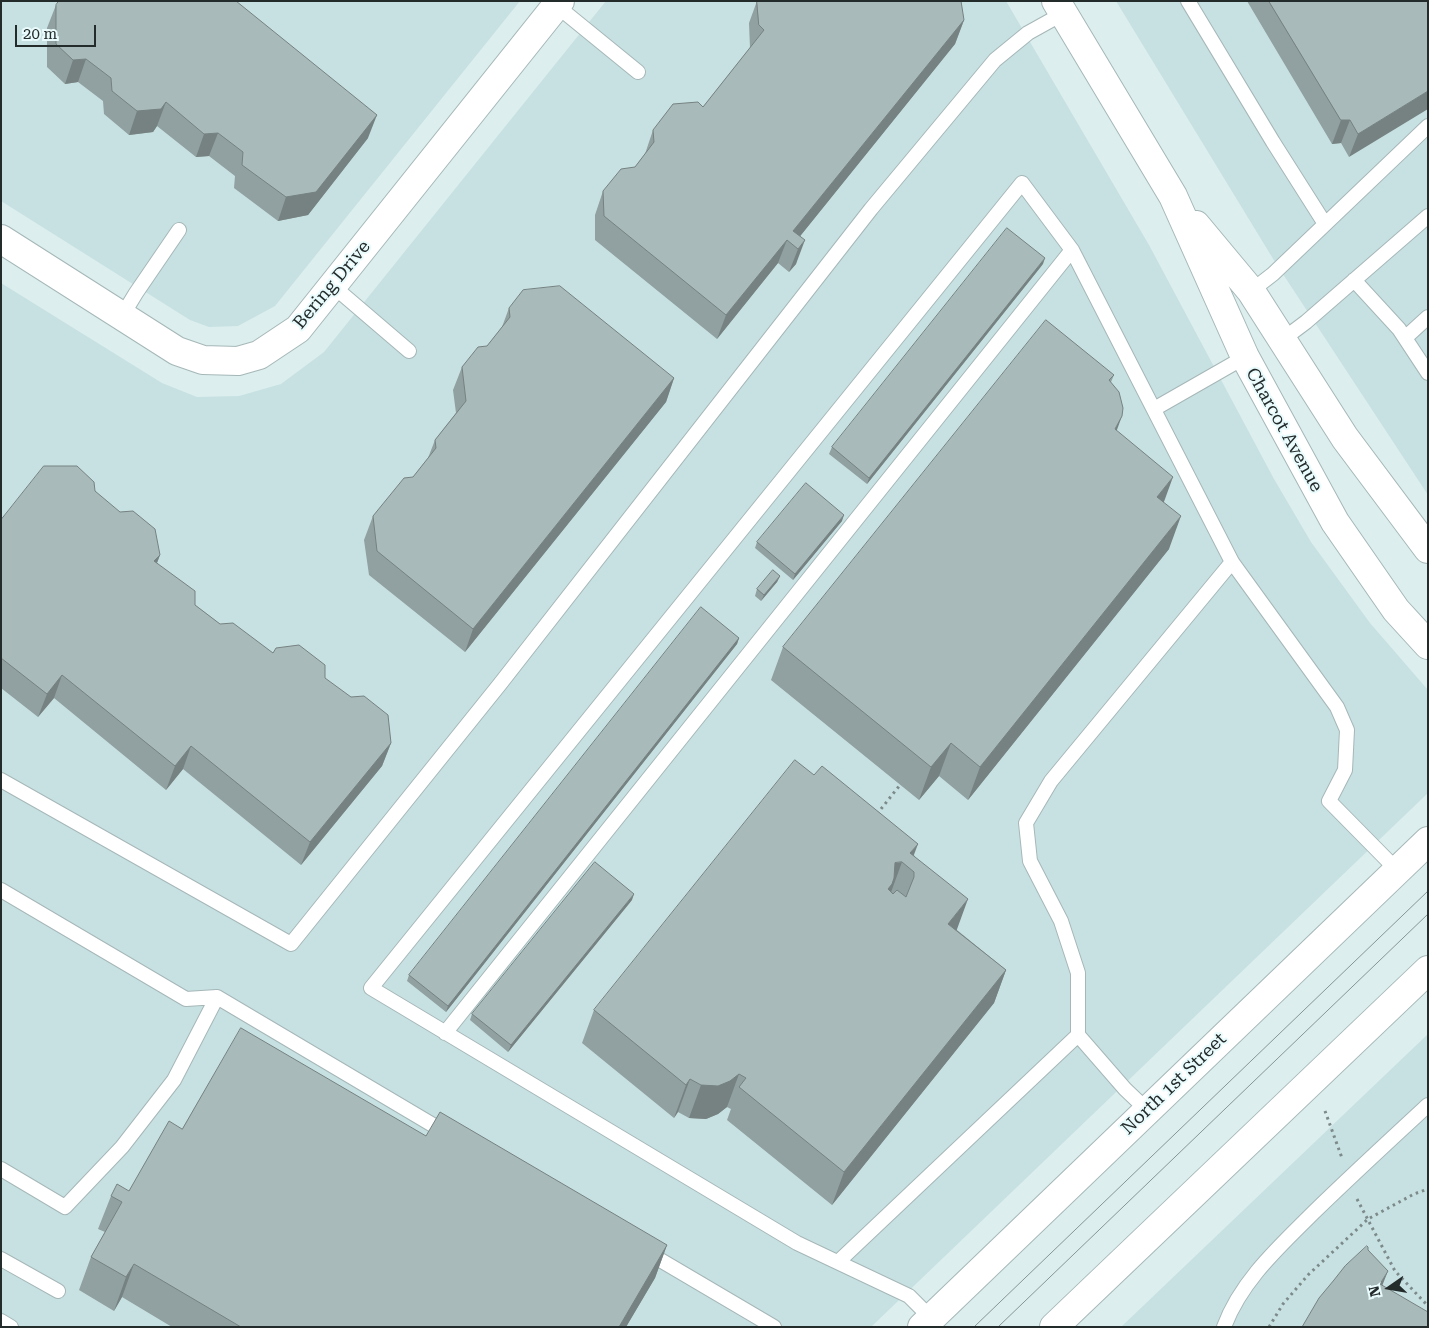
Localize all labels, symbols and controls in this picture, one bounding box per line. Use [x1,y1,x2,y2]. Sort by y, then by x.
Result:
scale bar [18,15,99,47]
text: 20 m [23,25,57,43]
street label: Bering Drive [289,236,375,334]
street label: Charcot Avenue [1241,364,1327,496]
street label: North 1st Street [1117,1029,1231,1139]
north arrow [1364,1263,1414,1313]
text: N [1365,1284,1383,1298]

